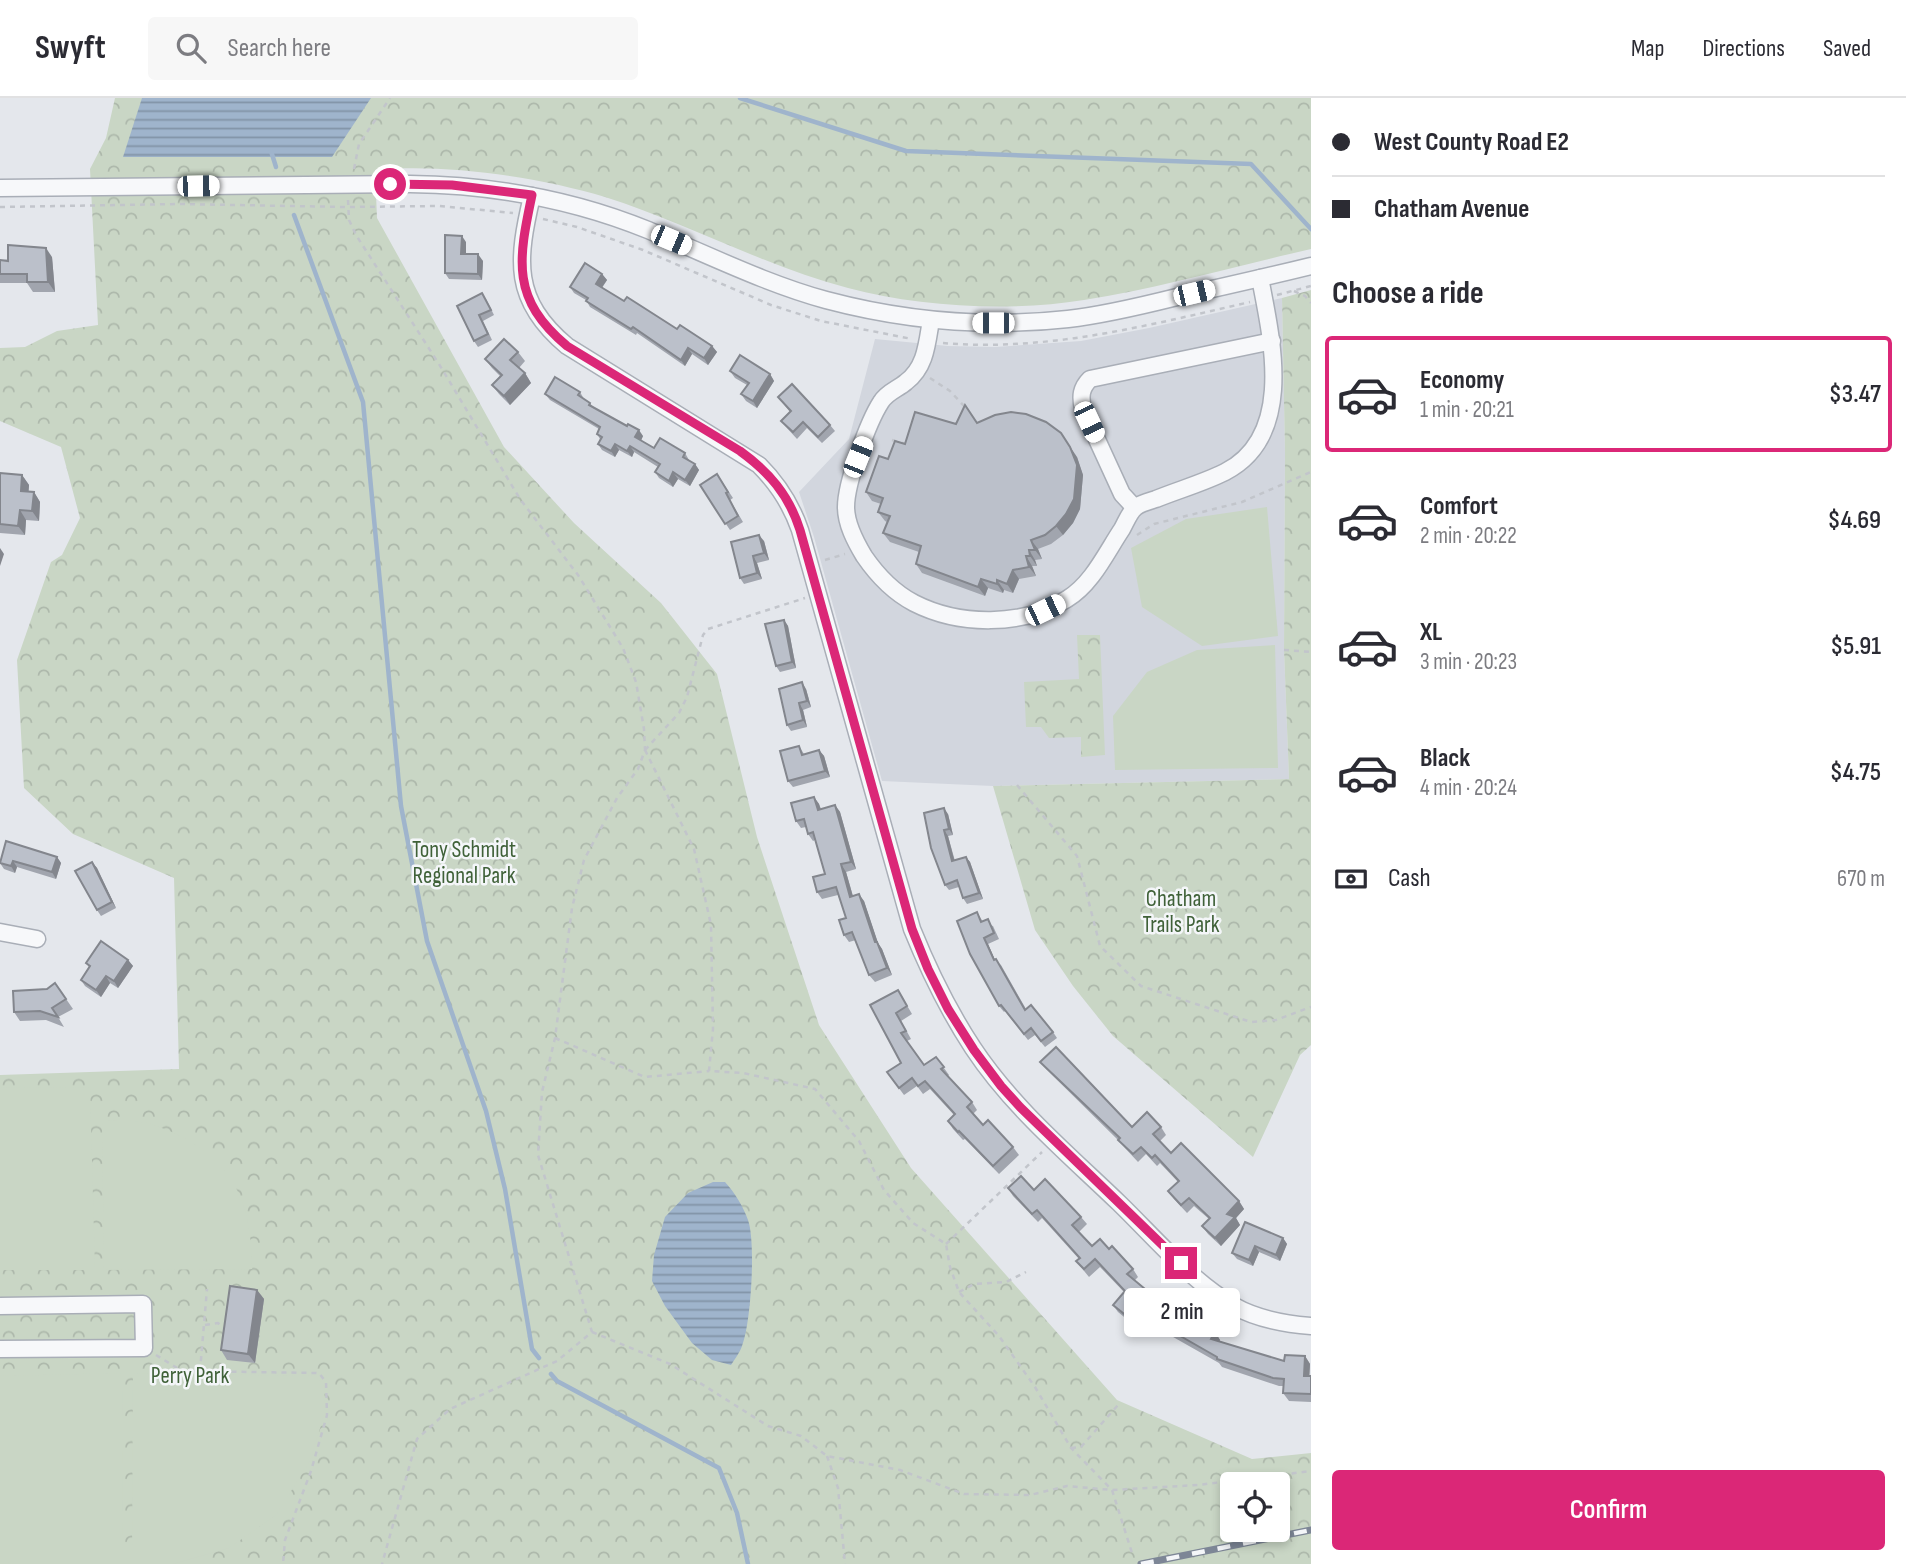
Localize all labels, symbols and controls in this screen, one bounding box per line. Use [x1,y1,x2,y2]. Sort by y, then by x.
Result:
search box [148,17,638,80]
text: Swyft [35,28,106,68]
icon: search [172,29,210,67]
text: Search here [228,33,331,64]
text: Map [1631,34,1664,63]
text: Directions [1702,34,1785,63]
text: Saved [1823,34,1871,63]
text: West County Road E2 [1374,127,1569,158]
route start [374,168,406,200]
car [177,175,220,197]
text: Chatham Avenue [1374,194,1529,225]
car [648,222,695,258]
text: Choose a ride [1332,274,1484,313]
car [1172,278,1217,308]
car [973,313,1015,334]
icon: car [1336,363,1399,426]
text: Economy [1420,365,1504,396]
text: $3.47 [1829,379,1881,410]
text: 1 min · 20:21 [1420,396,1514,424]
car [1071,399,1108,445]
car [841,434,876,480]
icon: car [1336,489,1399,552]
text: Comfort [1420,491,1498,522]
text: $4.69 [1827,505,1881,536]
text: 2 min · 20:22 [1420,522,1517,550]
car [1022,591,1069,629]
icon: car [1336,615,1399,678]
text: XL [1420,617,1442,648]
text: $5.91 [1830,631,1881,662]
text: 3 min · 20:23 [1420,648,1517,676]
icon: car [1336,741,1399,804]
text: Black [1420,743,1470,774]
text: $4.75 [1830,757,1881,788]
text: 4 min · 20:24 [1420,774,1517,802]
park label: Tony Schmidt Regional Park [412,836,516,890]
icon: cash [1332,860,1370,898]
text: Cash [1388,863,1431,894]
text: 670 m [1837,865,1885,893]
park label: Chatham Trails Park [1143,885,1220,939]
route end [1165,1247,1197,1279]
callout: 2 min [1123,1288,1239,1336]
text: 2 min [1160,1298,1204,1326]
park label: Perry Park [151,1362,229,1390]
button: Confirm [1332,1470,1885,1550]
map controls [1220,1472,1290,1542]
button: locate [1220,1472,1290,1542]

